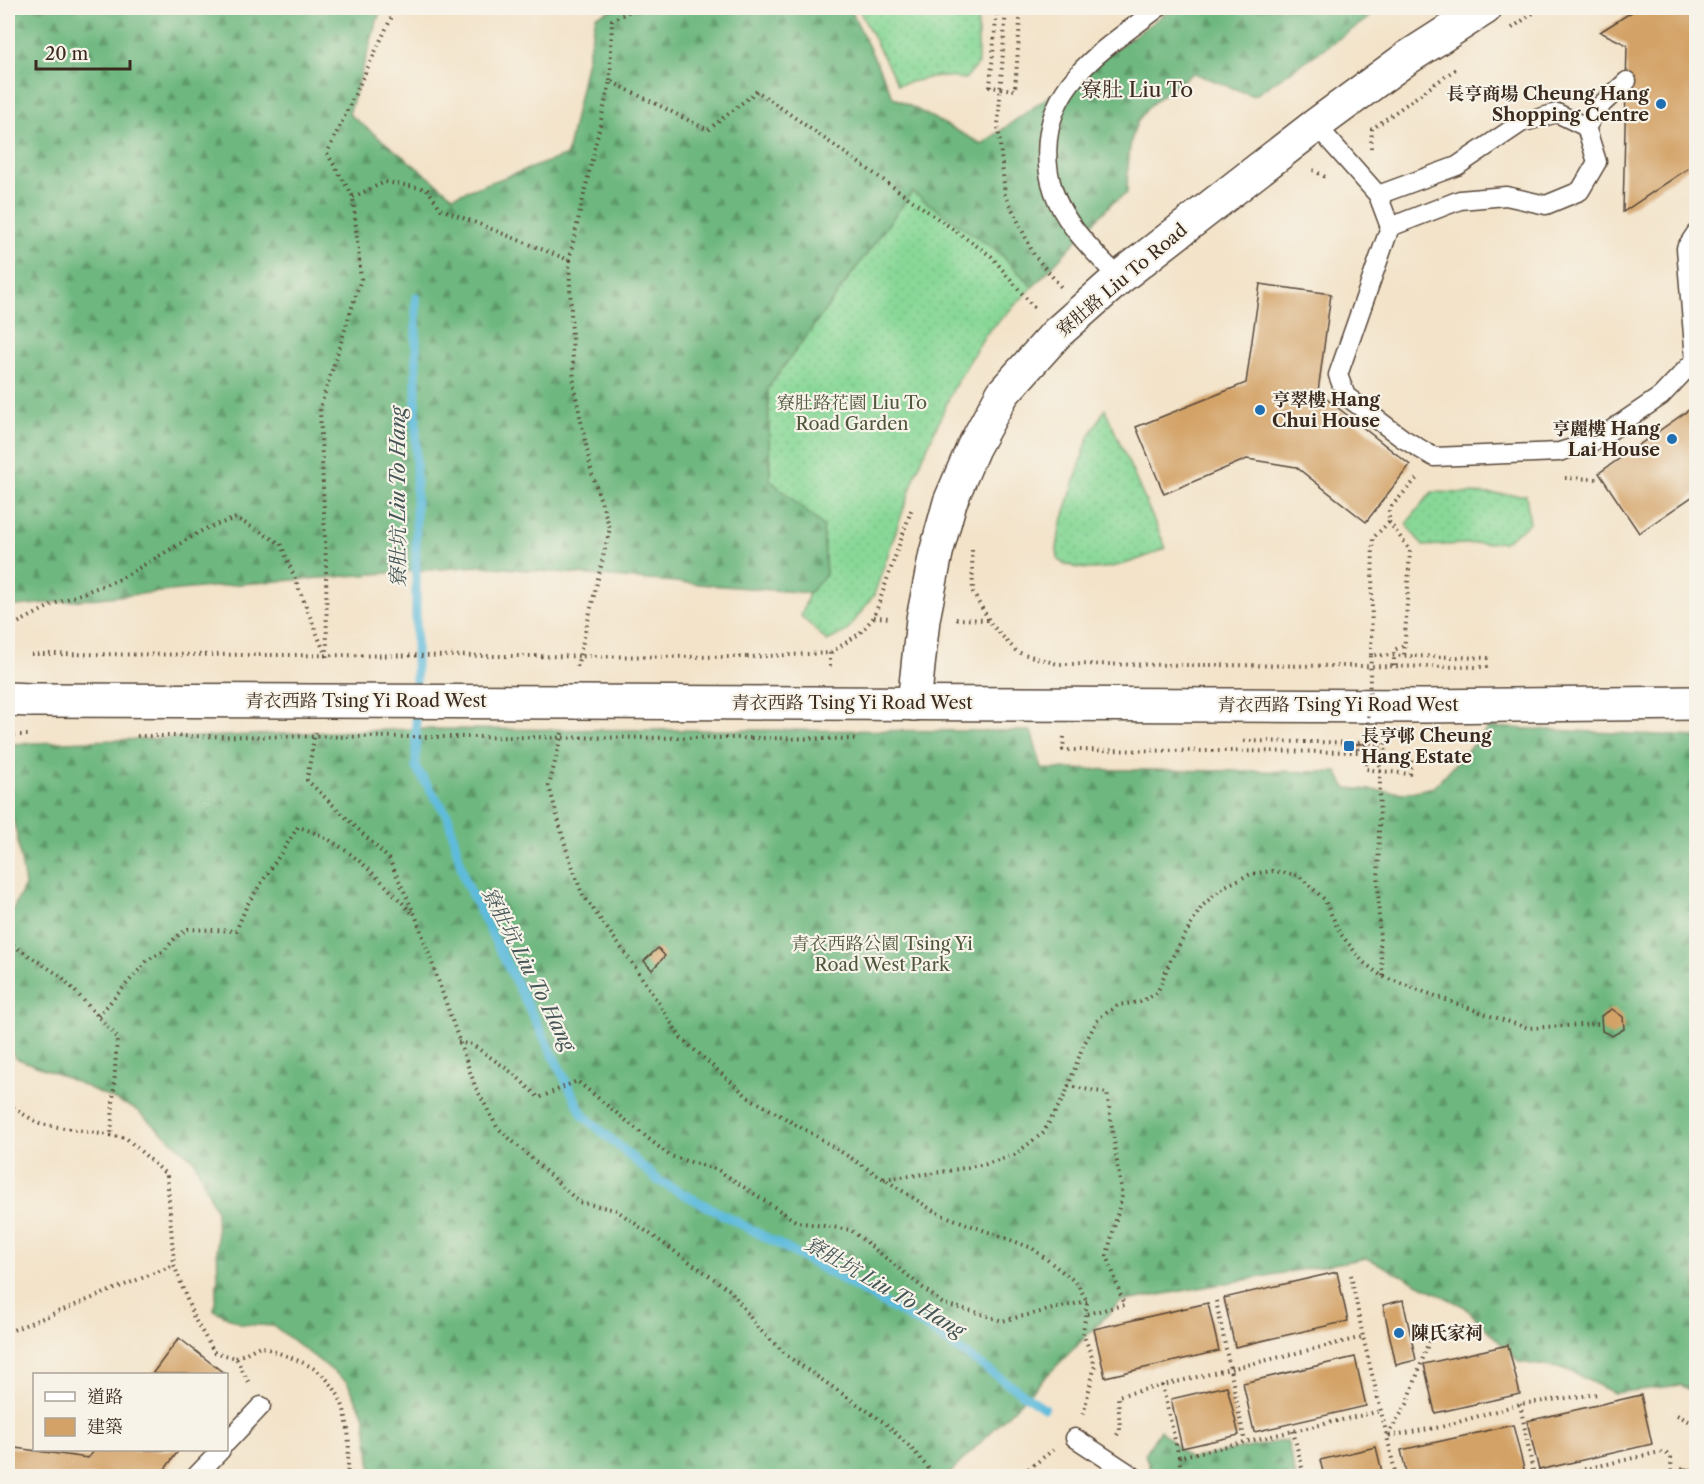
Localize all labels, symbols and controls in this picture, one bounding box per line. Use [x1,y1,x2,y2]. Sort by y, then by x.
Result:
scale bar [36,33,130,71]
text: 20 m [45,43,89,65]
district label: 寮肚 Liu To [1081,77,1193,102]
place label: 長亨商場 Cheung Hang Shopping Centre [1446,83,1650,126]
marker: 長亨商場 Cheung Hang Shopping Centre [1654,97,1668,111]
street label: 寮肚路 Liu To Road [1052,219,1192,341]
place label: 亨翠樓 Hang Chui House [1272,389,1381,432]
park label: 寮肚路花園 Liu To Road Garden [777,392,927,435]
marker: 亨翠樓 Hang Chui House [1253,403,1267,417]
water label: 寮肚坑 Liu To Hang [386,405,410,587]
place label: 亨麗樓 Hang Lai House [1552,418,1661,461]
marker: 亨麗樓 Hang Lai House [1665,432,1679,446]
street label: 青衣西路 Tsing Yi Road West [245,690,487,712]
street label: 青衣西路 Tsing Yi Road West [731,692,973,714]
street label: 青衣西路 Tsing Yi Road West [1217,694,1459,716]
place label: 長亨邨 Cheung Hang Estate [1361,725,1492,768]
marker: 長亨邨 Cheung Hang Estate [1342,739,1356,753]
water label: 寮肚坑 Liu To Hang [477,883,582,1057]
park label: 青衣西路公園 Tsing Yi Road West Park [791,933,973,976]
water label: 寮肚坑 Liu To Hang [801,1231,971,1344]
place label: 陳氏家祠 [1411,1322,1483,1344]
marker: 陳氏家祠 [1392,1326,1406,1340]
legend [33,1373,228,1451]
text: 道路 [87,1386,123,1408]
text: 建築 [87,1416,123,1438]

